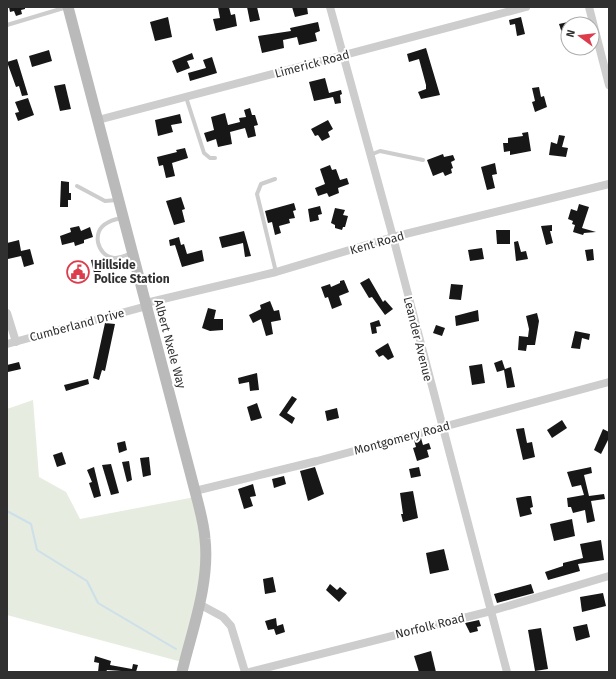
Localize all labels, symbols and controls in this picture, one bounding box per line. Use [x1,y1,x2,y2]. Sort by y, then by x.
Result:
north arrow [560,16,600,56]
text: N [564,28,578,39]
street label: Limerick Road [273,47,351,81]
street label: Kent Road [348,229,406,257]
place label: Hillside Police Station [94,258,170,286]
public building icon: Hillside Police Station [65,259,91,285]
street label: Leander Avenue [401,295,435,383]
street label: Albert Nxele Way [151,298,189,390]
street label: Cumberland Drive [28,306,126,344]
street label: Montgomery Road [352,418,452,458]
street label: Norfolk Road [394,611,466,641]

